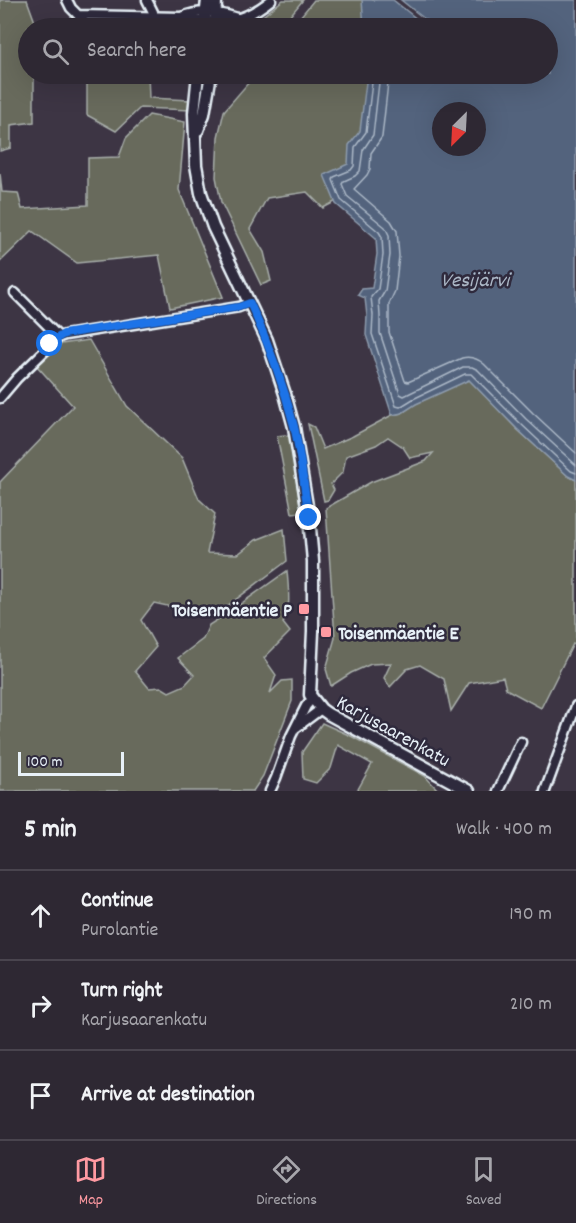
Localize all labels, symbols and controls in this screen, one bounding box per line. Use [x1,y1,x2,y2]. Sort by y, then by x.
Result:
search box [18,18,558,84]
icon: search [39,35,72,68]
text: Search here [87,36,186,67]
north arrow [432,102,486,156]
water label: Vesijärvi [441,267,512,297]
route start [36,330,62,356]
route end [295,504,321,530]
place label: Toisenmäentie P [172,598,292,626]
marker: Toisenmäentie P [297,602,311,616]
place label: Toisenmäentie E [338,621,459,649]
marker: Toisenmäentie E [319,625,333,639]
street label: Karjusaarenkatu [331,690,454,775]
scale bar [18,749,124,776]
text: 100 m [27,751,63,774]
text: 5 min [24,812,77,849]
text: Walk · 400 m [456,816,552,844]
text: Continue [81,886,153,917]
icon: ahead [24,899,57,932]
text: 190 m [509,901,552,929]
text: Purolantie [81,917,158,945]
text: Turn right [81,976,163,1007]
icon: right [24,989,57,1022]
text: 210 m [510,991,552,1019]
text: Karjusaarenkatu [81,1007,207,1035]
icon: arrive [24,1079,57,1112]
text: Arrive at destination [81,1080,255,1111]
tab: Map [74,1153,107,1212]
tab: Directions [256,1153,317,1212]
tab: Saved [466,1153,502,1212]

